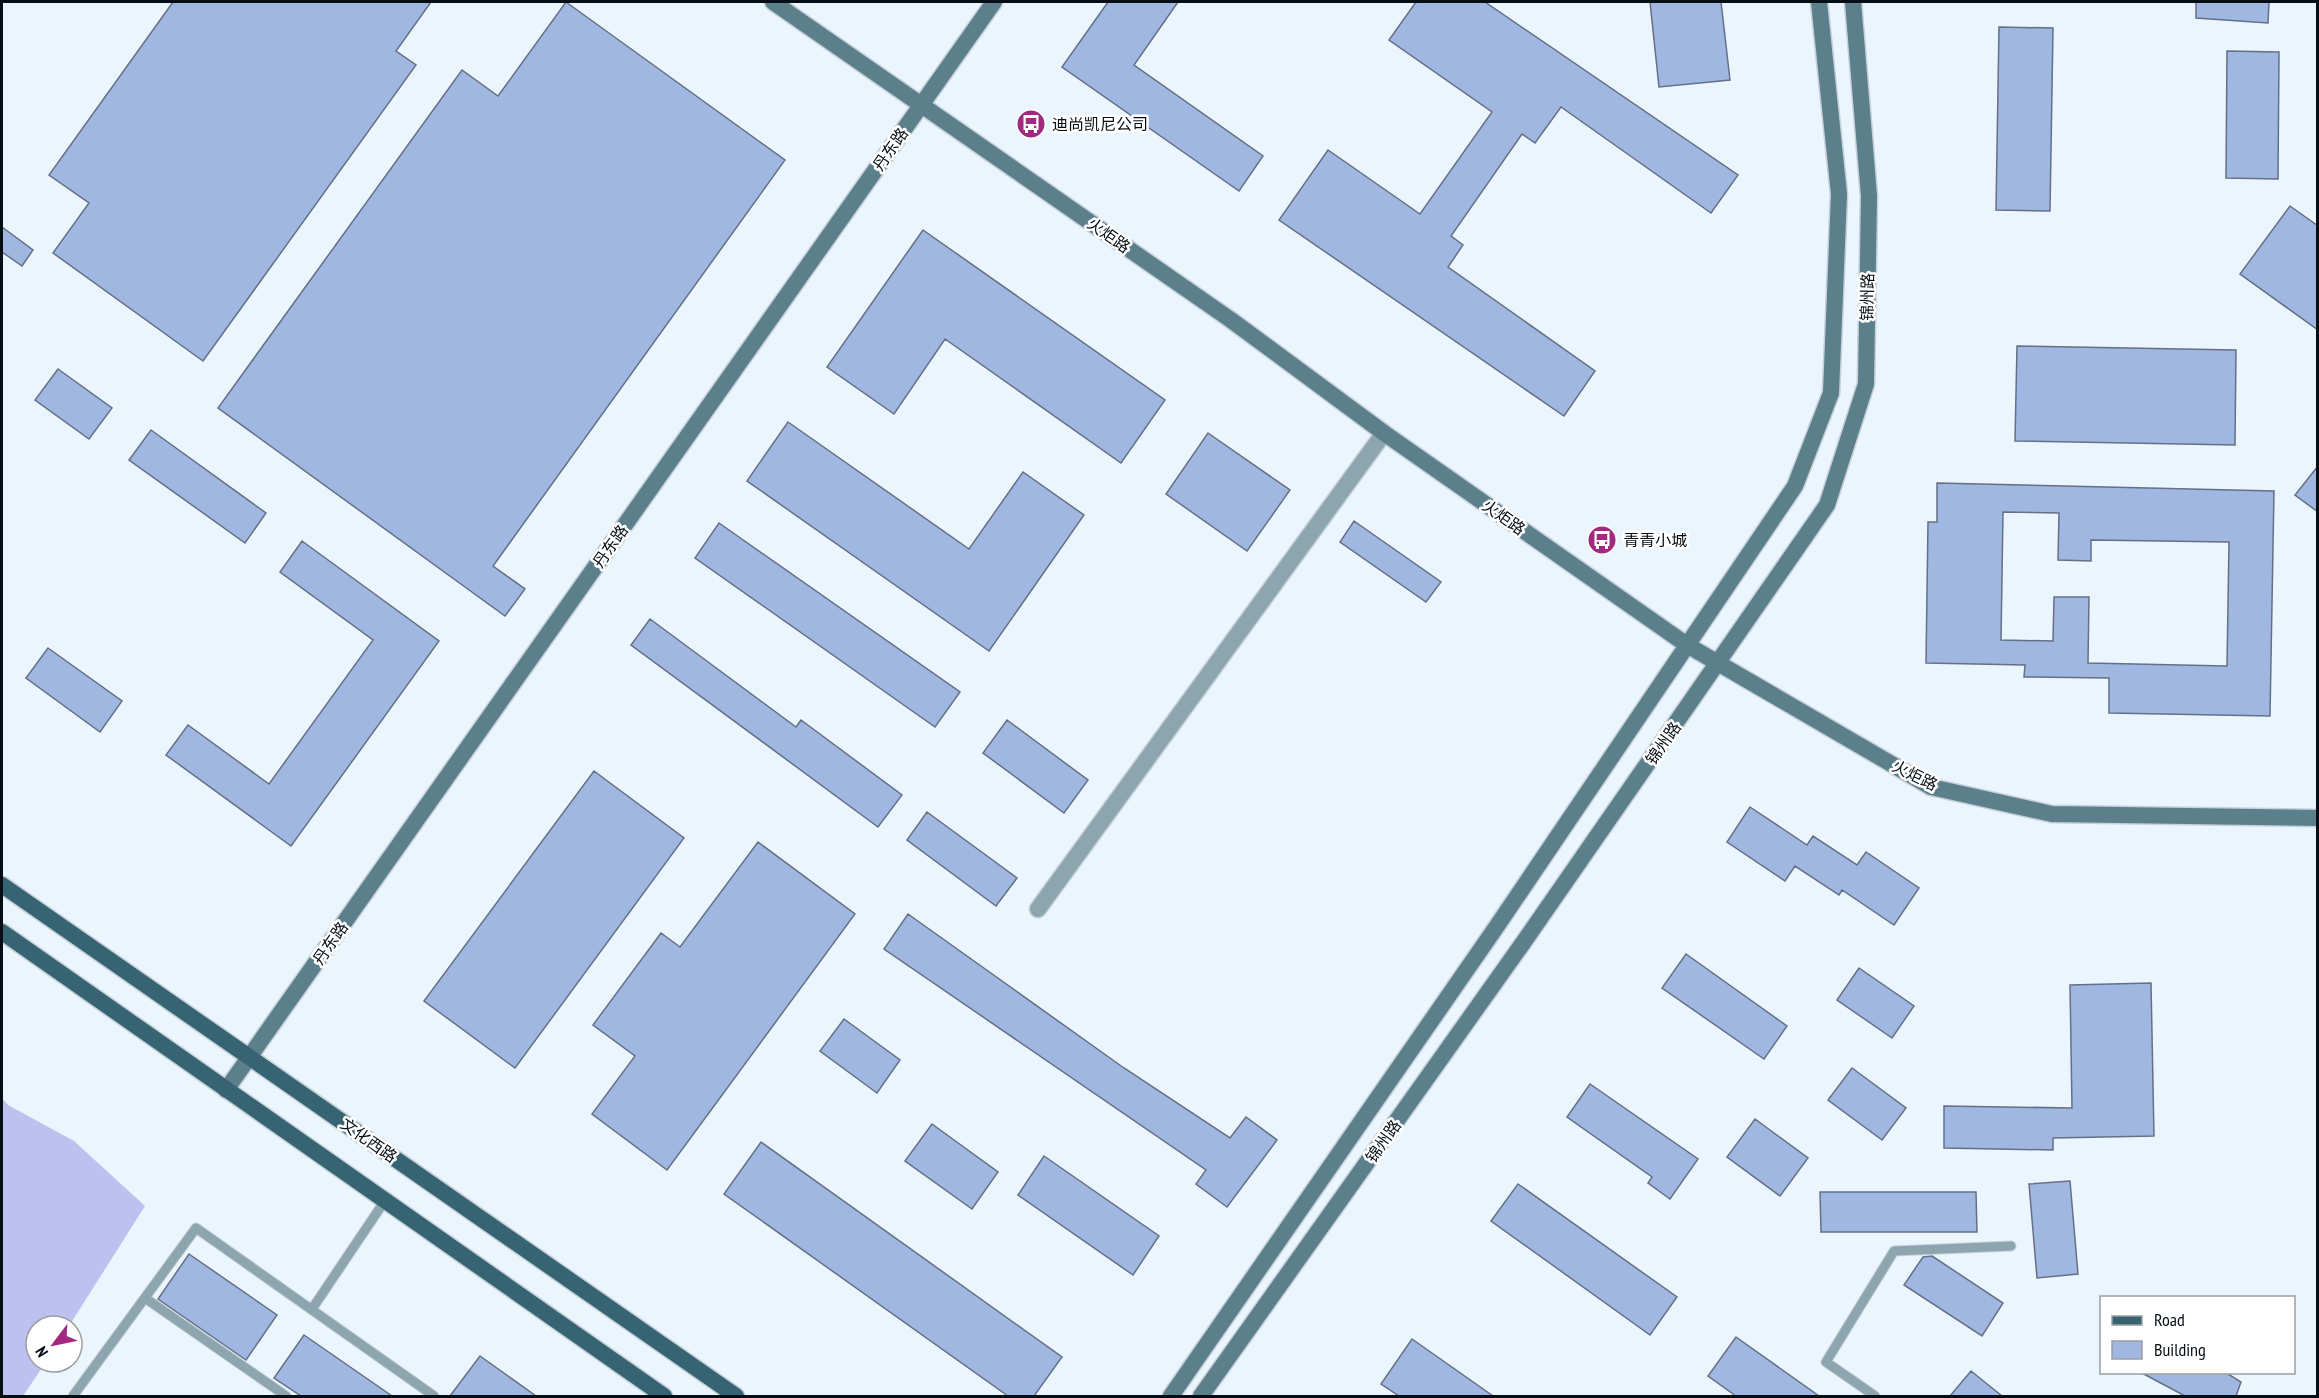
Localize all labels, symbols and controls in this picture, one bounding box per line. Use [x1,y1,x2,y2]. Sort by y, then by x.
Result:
bus stop icon: 迪尚凯尼公司 [1015,108,1047,140]
place label: 迪尚凯尼公司 [1052,114,1148,134]
street label: 丹东路 [868,124,912,174]
street label: 火炬路 [1084,213,1134,257]
street label: 锦州路 [1857,273,1877,321]
street label: 火炬路 [1479,495,1529,539]
street label: 丹东路 [588,521,632,571]
bus stop icon: 青青小城 [1586,524,1618,556]
place label: 青青小城 [1623,530,1687,550]
street label: 锦州路 [1641,718,1685,768]
street label: 火炬路 [1889,755,1941,795]
street label: 丹东路 [308,918,352,968]
street label: 文化西路 [337,1113,401,1167]
street label: 锦州路 [1361,1116,1405,1166]
legend [2100,1296,2295,1374]
text: Road [2154,1308,2185,1331]
north arrow [24,1314,84,1374]
text: Building [2154,1338,2206,1361]
text: N [31,1343,52,1361]

